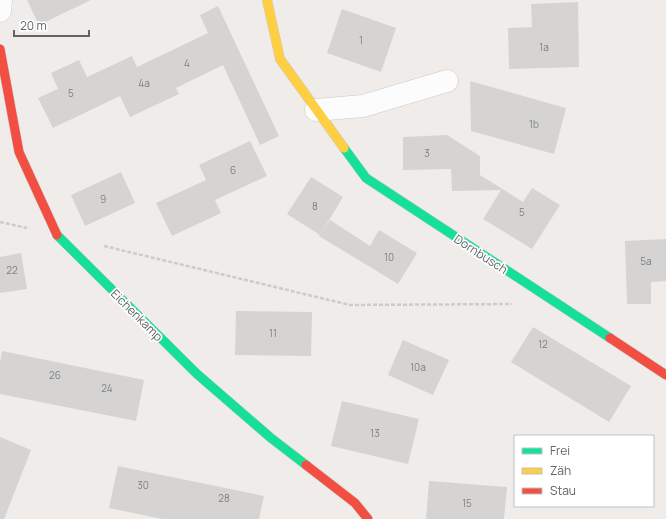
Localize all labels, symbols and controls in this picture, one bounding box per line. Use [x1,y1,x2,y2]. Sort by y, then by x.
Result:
scale bar [14,12,89,38]
text: 20 m [20,17,47,34]
house number: 1 [359,33,363,47]
house number: 1a [539,40,549,54]
house number: 4 [184,56,190,70]
house number: 4a [138,76,150,90]
house number: 5 [68,86,74,100]
house number: 1b [529,117,539,131]
house number: 3 [424,146,430,160]
house number: 6 [230,163,236,177]
house number: 9 [100,192,106,206]
house number: 8 [312,199,318,213]
house number: 5 [519,205,525,219]
street label: Dornbusch [451,230,511,278]
house number: 10 [384,250,394,264]
house number: 5a [640,254,652,268]
house number: 22 [6,263,18,277]
street label: Eichenkamp [107,285,167,345]
house number: 11 [269,326,277,340]
house number: 12 [538,337,548,351]
house number: 10a [410,360,426,374]
house number: 26 [49,368,61,382]
house number: 24 [101,381,113,395]
house number: 13 [370,426,380,440]
legend [514,435,654,507]
text: Frei [550,442,570,459]
text: Zäh [550,462,571,479]
house number: 30 [137,478,149,492]
text: Stau [550,482,576,499]
house number: 28 [218,491,230,505]
house number: 15 [462,496,472,510]

